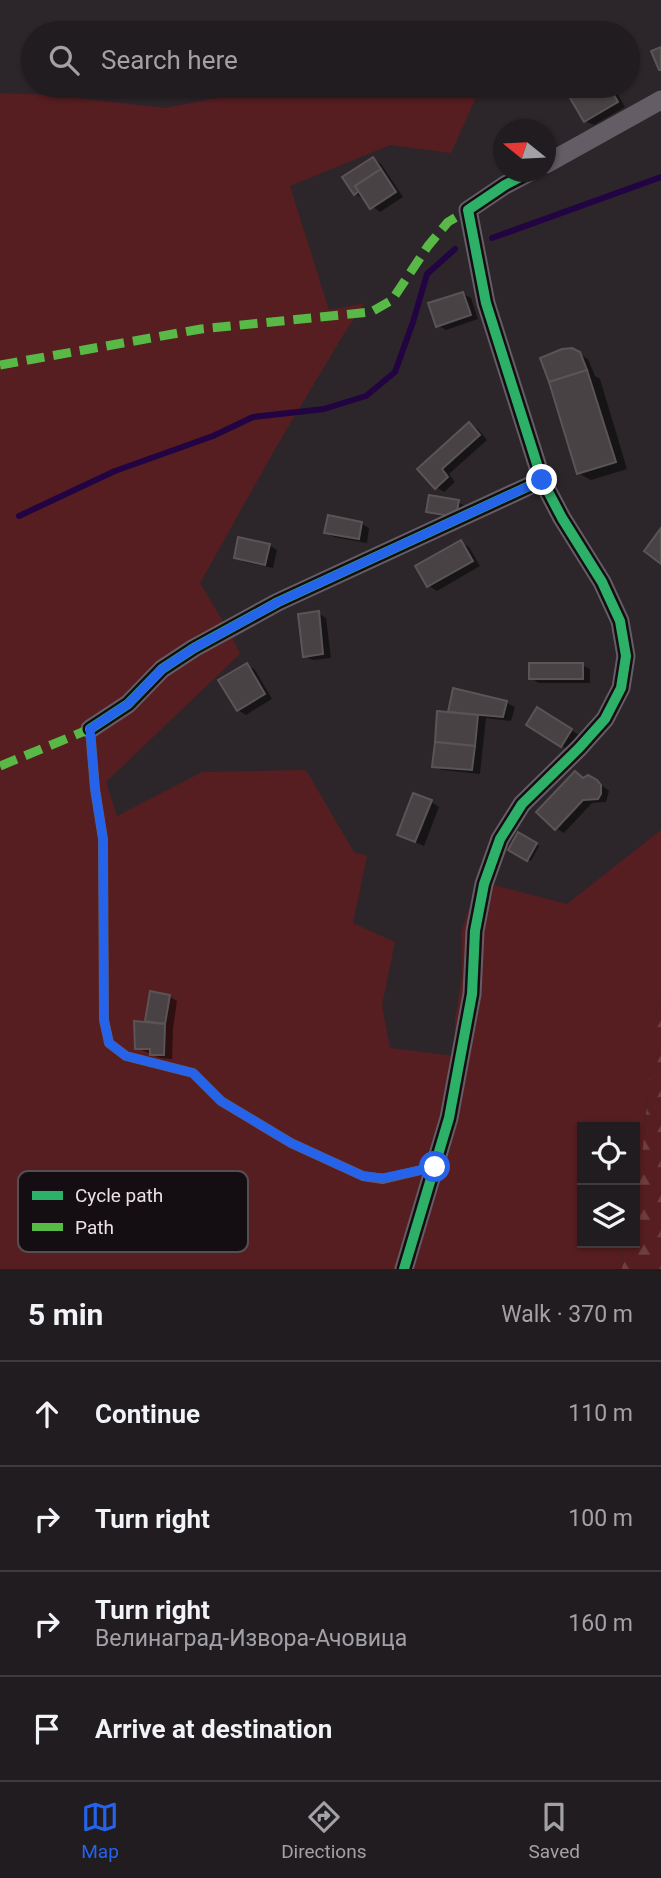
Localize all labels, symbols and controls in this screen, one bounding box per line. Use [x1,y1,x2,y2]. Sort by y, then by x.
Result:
search box [21,21,640,98]
icon: search [45,41,83,79]
text: Search here [101,45,238,75]
north arrow [493,119,556,182]
route end [526,464,557,495]
map controls [577,1122,640,1248]
button: locate [577,1122,640,1185]
route start [419,1151,450,1182]
legend [18,1171,248,1252]
text: Cycle path [75,1184,163,1207]
button: layers [577,1185,640,1248]
text: Path [75,1216,114,1239]
text: 5 min [28,1297,103,1332]
text: Walk · 370 m [501,1301,633,1328]
icon: ahead [28,1395,66,1433]
text: Continue [95,1399,200,1429]
text: 110 m [568,1400,633,1427]
icon: right [28,1500,66,1538]
text: Turn right [95,1504,210,1534]
text: 100 m [568,1505,633,1532]
text: Turn right [95,1595,210,1625]
icon: right [28,1605,66,1643]
text: 160 m [568,1610,633,1637]
text: Велинаград-Извора-Ачовица [95,1625,407,1652]
icon: arrive [28,1710,66,1748]
text: Arrive at destination [95,1714,332,1744]
tab: Map [81,1798,119,1863]
tab: Directions [281,1798,366,1863]
tab: Saved [529,1798,580,1863]

